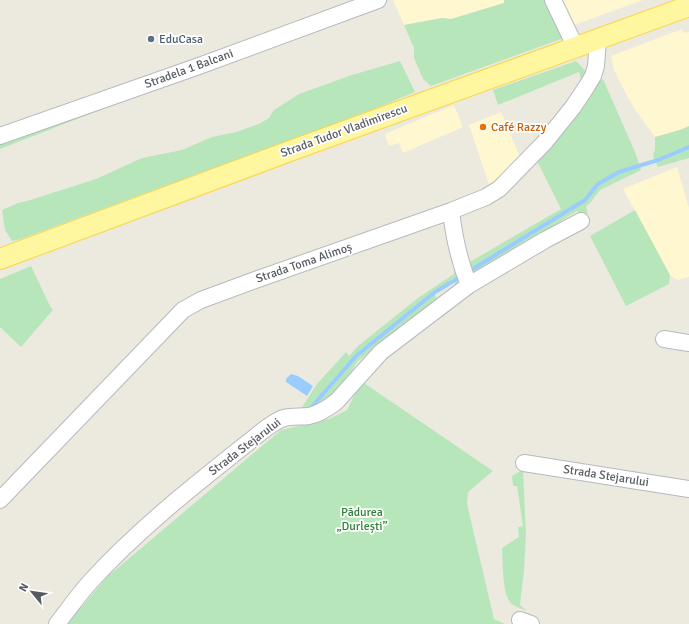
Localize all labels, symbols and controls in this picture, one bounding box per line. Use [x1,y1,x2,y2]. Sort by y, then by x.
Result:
place label: EduCasa [159,32,203,47]
marker: EduCasa [146,34,156,44]
street label: Stradela 1 Balcani [143,46,235,92]
street label: Strada Tudor Vladimirescu [278,101,410,161]
place label: Café Razzy [491,120,547,135]
marker: Café Razzy [478,122,488,132]
street label: Strada Toma Alimoș [254,240,354,286]
street label: Strada Stejarului [206,415,284,479]
street label: Strada Stejarului [562,462,650,490]
park label: Pădurea „Durlești” [336,505,388,534]
north arrow [12,572,52,612]
text: N [16,581,31,594]

